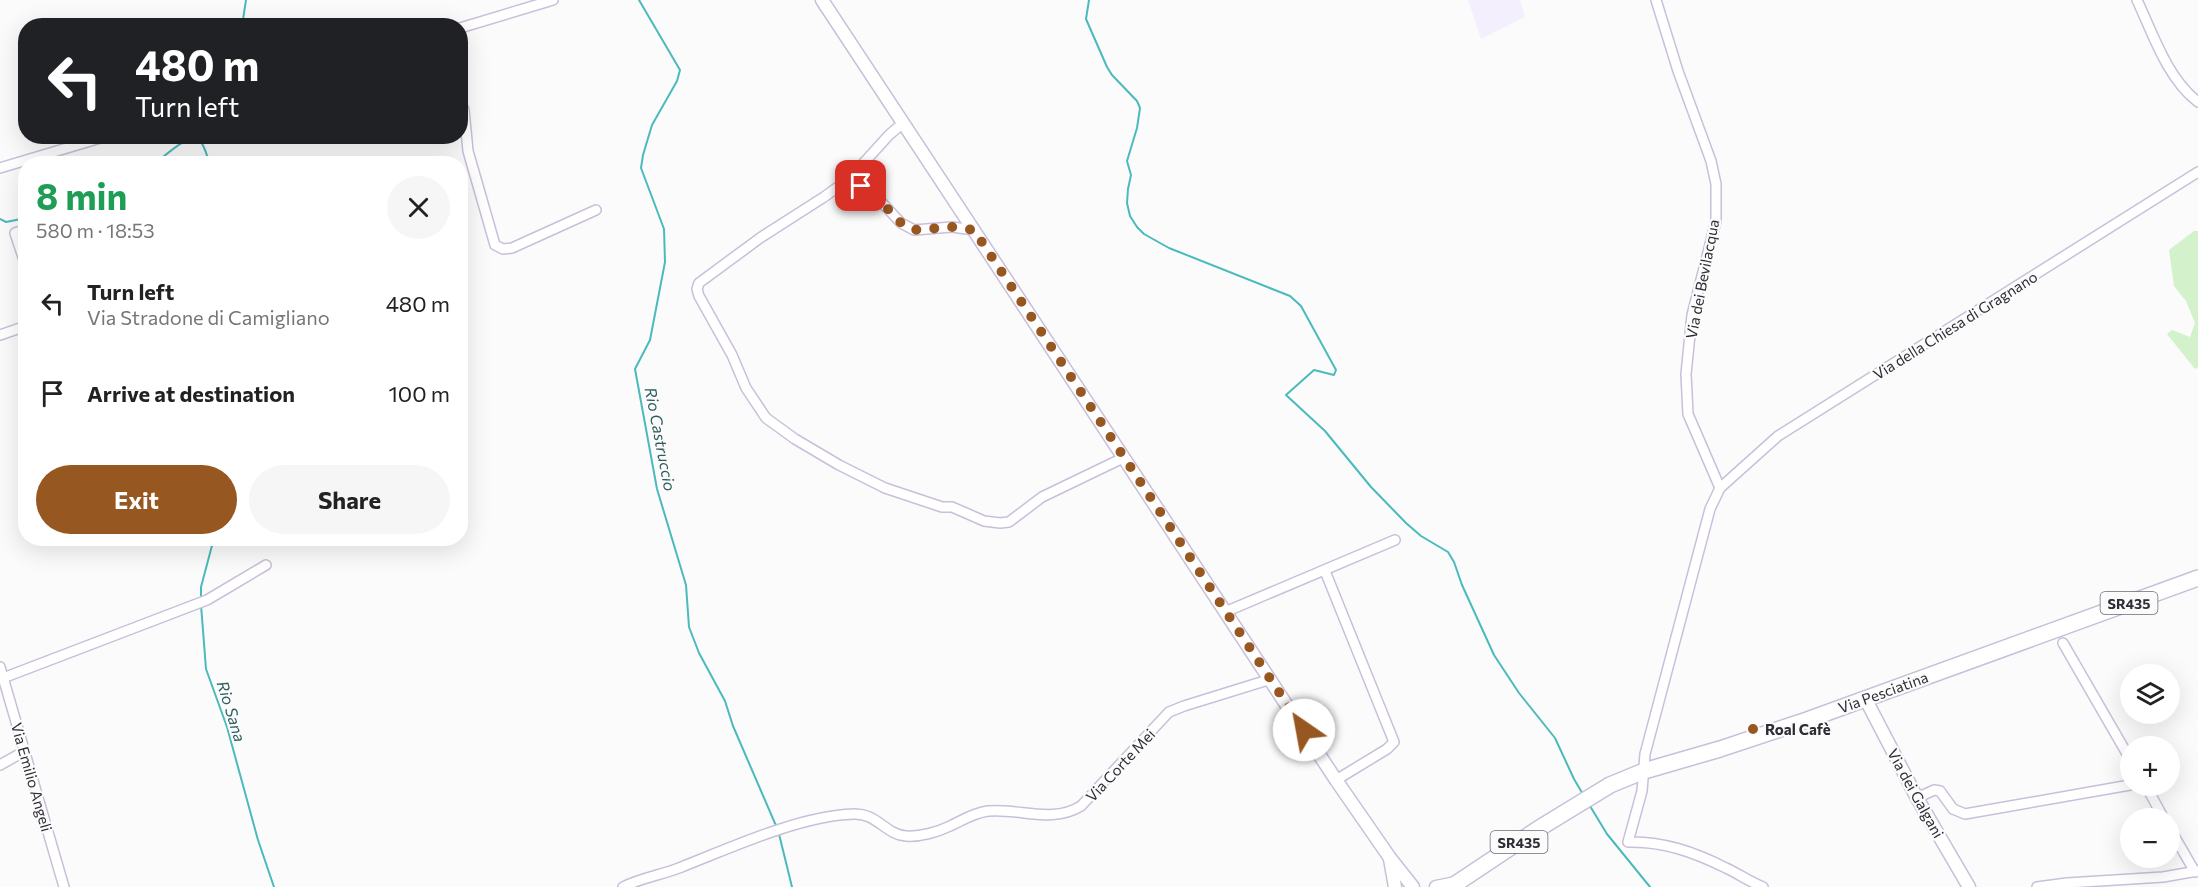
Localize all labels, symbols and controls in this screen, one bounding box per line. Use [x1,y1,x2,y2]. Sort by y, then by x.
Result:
text: 480 m [135,38,259,90]
icon: left [36,42,114,120]
text: Turn left [135,90,239,123]
pin [835,160,886,211]
icon: arrive [844,169,877,202]
text: 8 min [36,173,127,217]
button: close [387,176,450,239]
text: 580 m · 18:53 [36,218,155,242]
street label: Via dei Bevilacqua [1682,218,1722,340]
street label: Via della Chiesa di Gragnano [1870,267,2040,383]
text: Turn left [87,278,174,305]
icon: left [36,287,69,320]
text: 480 m [386,290,450,317]
text: Via Stradone di Camigliano [87,305,330,329]
icon: arrive [36,377,69,410]
text: Arrive at destination [87,380,295,407]
text: 100 m [388,380,450,407]
water label: Rio Castruccio [642,385,680,493]
button: Exit [36,465,237,534]
button: Share [249,465,450,534]
road number: SR435 [2100,592,2158,614]
map controls [2120,664,2180,868]
button: layers [2120,664,2180,724]
street label: Via Pesciatina [1836,667,1930,717]
water label: Rio Sana [214,678,250,744]
position arrow [1272,698,1336,762]
street label: Via Emilio Angeli [8,720,56,834]
place label: Roal Cafè [1765,720,1831,738]
marker: Roal Cafè [1746,722,1760,736]
street label: Via Corte Mei [1082,725,1158,805]
button: + [2120,736,2180,796]
street label: Via dei Galgani [1884,745,1948,841]
button: − [2120,808,2180,868]
road number: SR435 [1490,831,1547,853]

